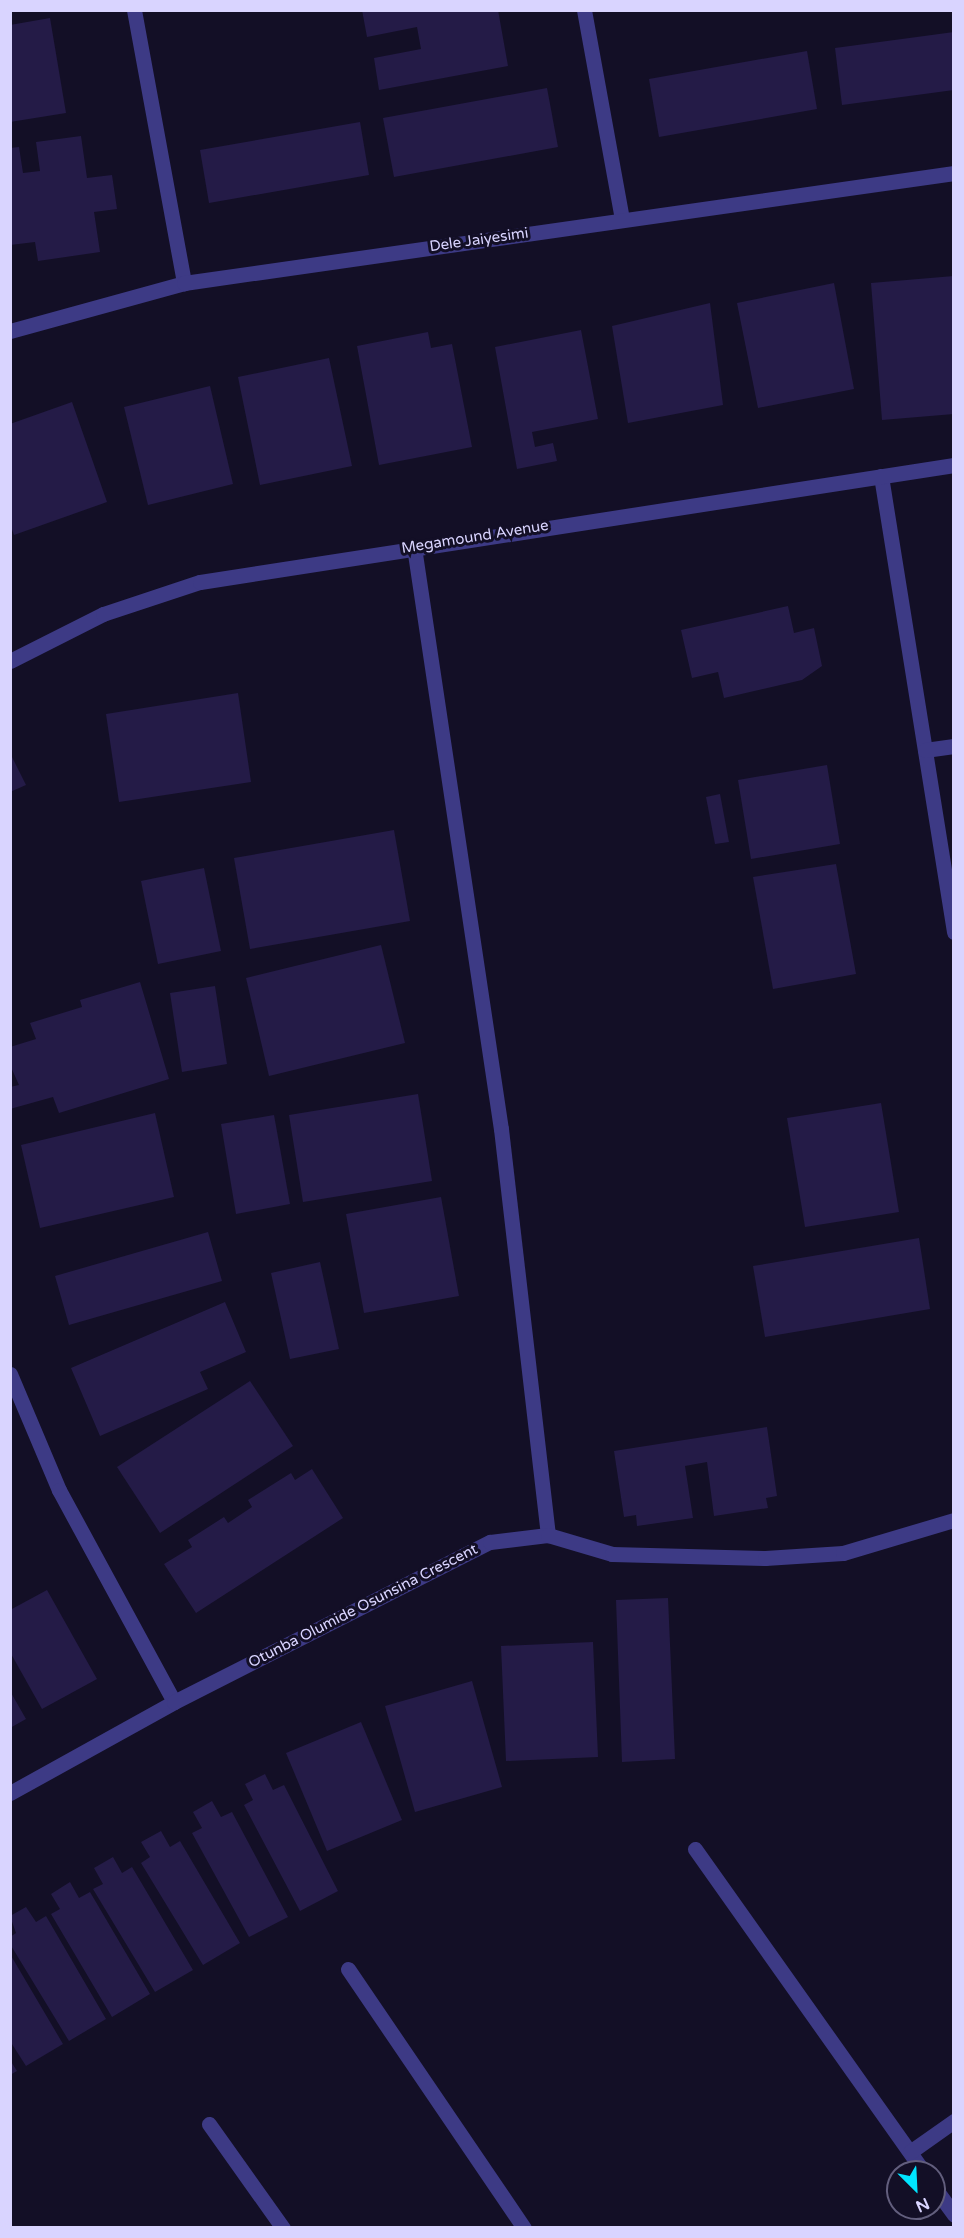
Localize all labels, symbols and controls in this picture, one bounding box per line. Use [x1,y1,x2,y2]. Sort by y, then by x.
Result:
street label: Dele Jaiyesimi [428,224,530,256]
street label: Megamound Avenue [400,516,550,558]
street label: Otunba Olumide Osunsina Crescent [245,1540,481,1672]
north arrow [886,2160,946,2220]
text: N [913,2193,932,2216]

